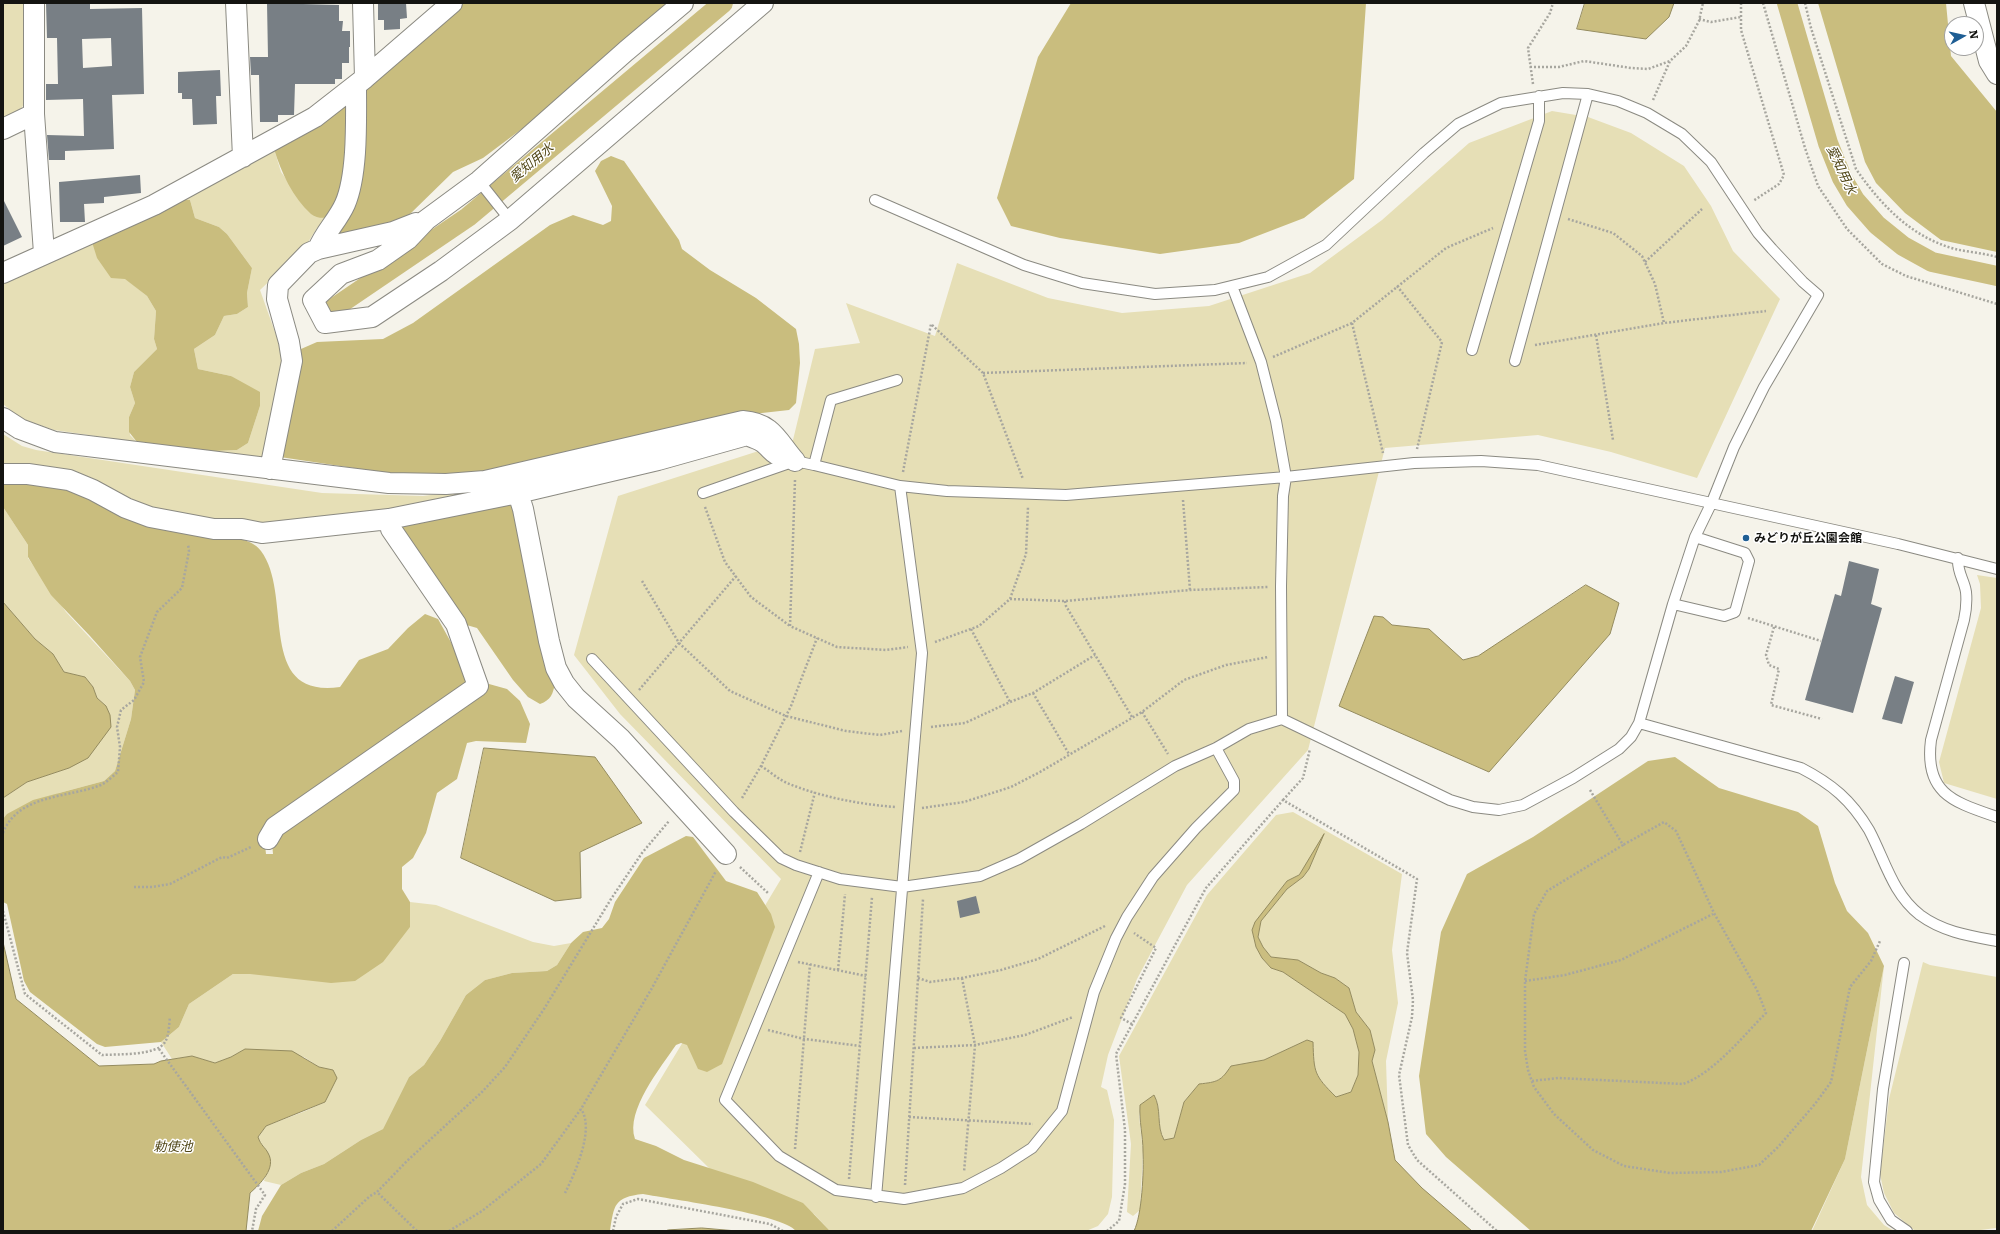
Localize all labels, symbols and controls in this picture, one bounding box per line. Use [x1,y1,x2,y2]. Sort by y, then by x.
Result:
north arrow [1944,16,1984,56]
text: N [1966,29,1983,40]
water label: 愛知用水 [507,140,557,186]
water label: 愛知用水 [1823,143,1859,197]
place label: みどりが丘公園会館 [1754,531,1862,545]
marker: みどりが丘公園会館 [1741,533,1751,543]
water label: 勅使池 [154,1139,192,1155]

